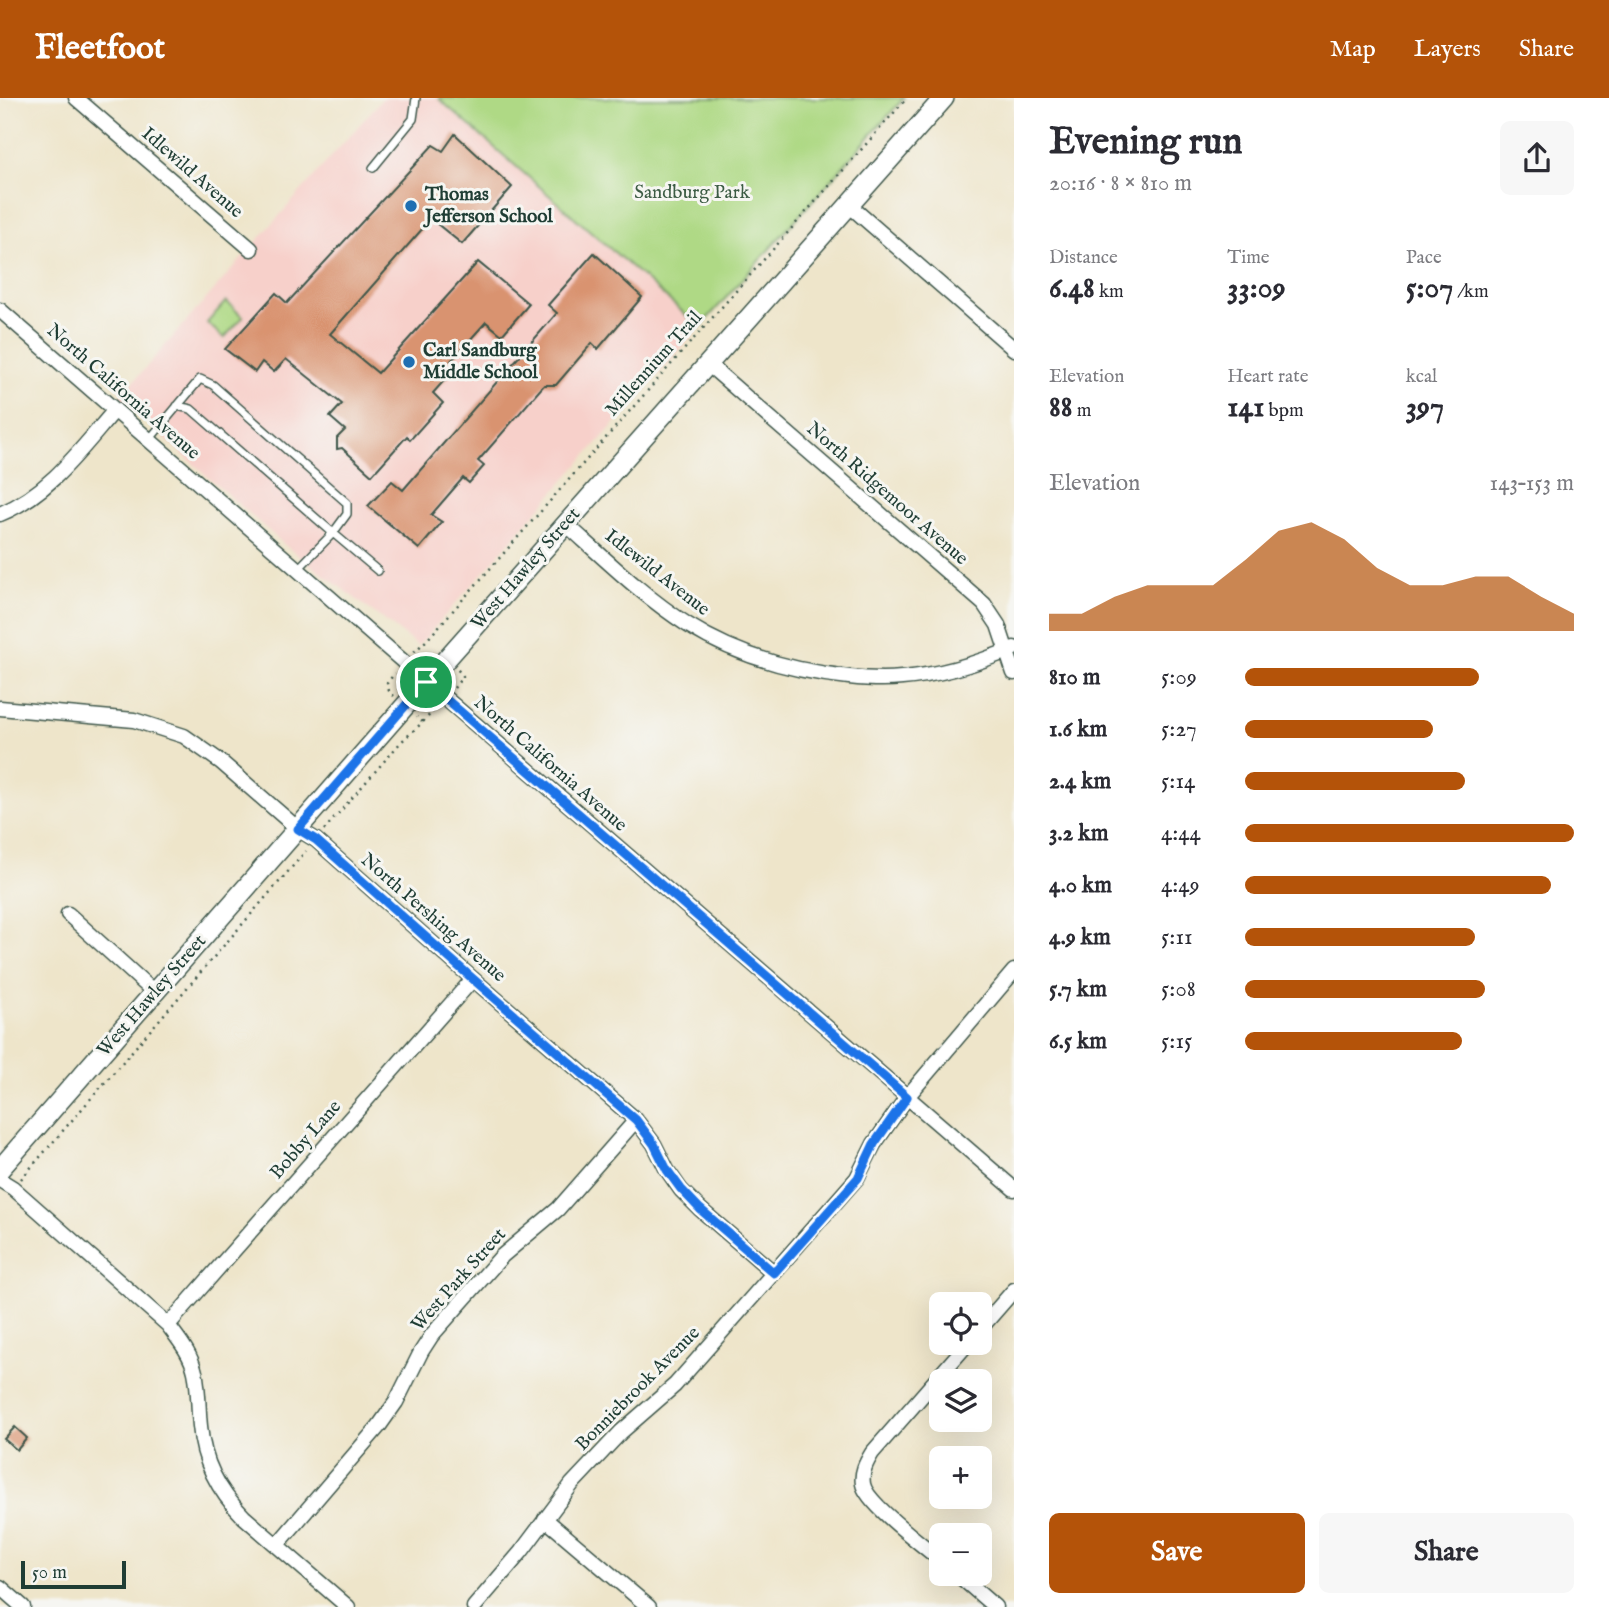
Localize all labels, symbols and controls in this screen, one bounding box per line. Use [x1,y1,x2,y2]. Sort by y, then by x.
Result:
text: Fleetfoot [35,28,165,70]
text: Map [1330,34,1376,65]
text: Layers [1414,34,1481,65]
text: Share [1519,34,1574,65]
text: Evening run [1049,119,1243,167]
button: share [1500,121,1574,195]
street label: Idlewild Avenue [136,122,248,224]
text: 20:16 · 8 × 810 m [1049,169,1192,198]
park label: Sandburg Park [634,181,751,205]
place label: Thomas Jefferson School [422,183,553,229]
marker: Thomas Jefferson School [403,198,419,214]
text: Distance [1049,246,1118,270]
text: Time [1227,246,1270,270]
text: Pace [1406,246,1442,270]
text: 6.48 [1049,270,1095,308]
text: 33:09 [1227,270,1285,308]
text: 5:07 [1406,270,1453,308]
text: km [1095,280,1124,304]
text: /km [1453,280,1489,304]
street label: Millennium Trail [600,306,708,422]
street label: North California Avenue [41,319,205,465]
place label: Carl Sandburg Middle School [423,339,538,385]
marker: Carl Sandburg Middle School [401,354,417,370]
text: Elevation [1049,365,1124,389]
text: Heart rate [1227,365,1308,389]
text: kcal [1406,365,1437,389]
text: 88 [1049,389,1073,427]
text: 141 [1227,389,1264,427]
text: 397 [1406,389,1444,427]
text: m [1073,399,1091,423]
text: bpm [1264,399,1304,423]
street label: North Ridgemoor Avenue [801,417,973,571]
text: Elevation [1049,469,1140,498]
text: 143–153 m [1490,469,1574,498]
street label: West Hawley Street [466,502,586,635]
street label: Idlewild Avenue [600,524,715,622]
pin [396,652,456,712]
icon: arrive [407,663,445,701]
text: 810 m [1049,663,1101,692]
text: 5:09 [1161,663,1197,692]
street label: North California Avenue [468,691,632,837]
text: 1.6 km [1049,715,1107,744]
text: 5:27 [1161,715,1197,744]
text: 2.4 km [1049,767,1111,796]
text: 5:14 [1161,767,1195,796]
text: 3.2 km [1049,819,1108,848]
text: 4:44 [1161,819,1201,848]
street label: North Pershing Avenue [355,848,511,988]
text: 4.0 km [1049,871,1112,900]
text: 4:49 [1161,871,1200,900]
text: 4.9 km [1049,923,1111,952]
text: 5:11 [1161,923,1193,952]
street label: West Hawley Street [92,929,212,1062]
text: 5.7 km [1049,975,1107,1004]
text: 5:08 [1161,975,1196,1004]
text: 6.5 km [1049,1027,1107,1056]
text: 5:15 [1161,1027,1192,1056]
street label: Bobby Lane [265,1095,347,1184]
street label: West Park Street [406,1223,512,1337]
map controls [929,1292,992,1586]
button: locate [929,1292,992,1355]
street label: Bonniebrook Avenue [571,1321,706,1456]
button: layers [929,1369,992,1432]
button: + [929,1446,992,1509]
button: Save [1049,1513,1305,1593]
button: Share [1319,1513,1574,1593]
button: − [929,1523,992,1586]
scale bar [21,1558,126,1590]
text: 50 m [32,1561,67,1585]

